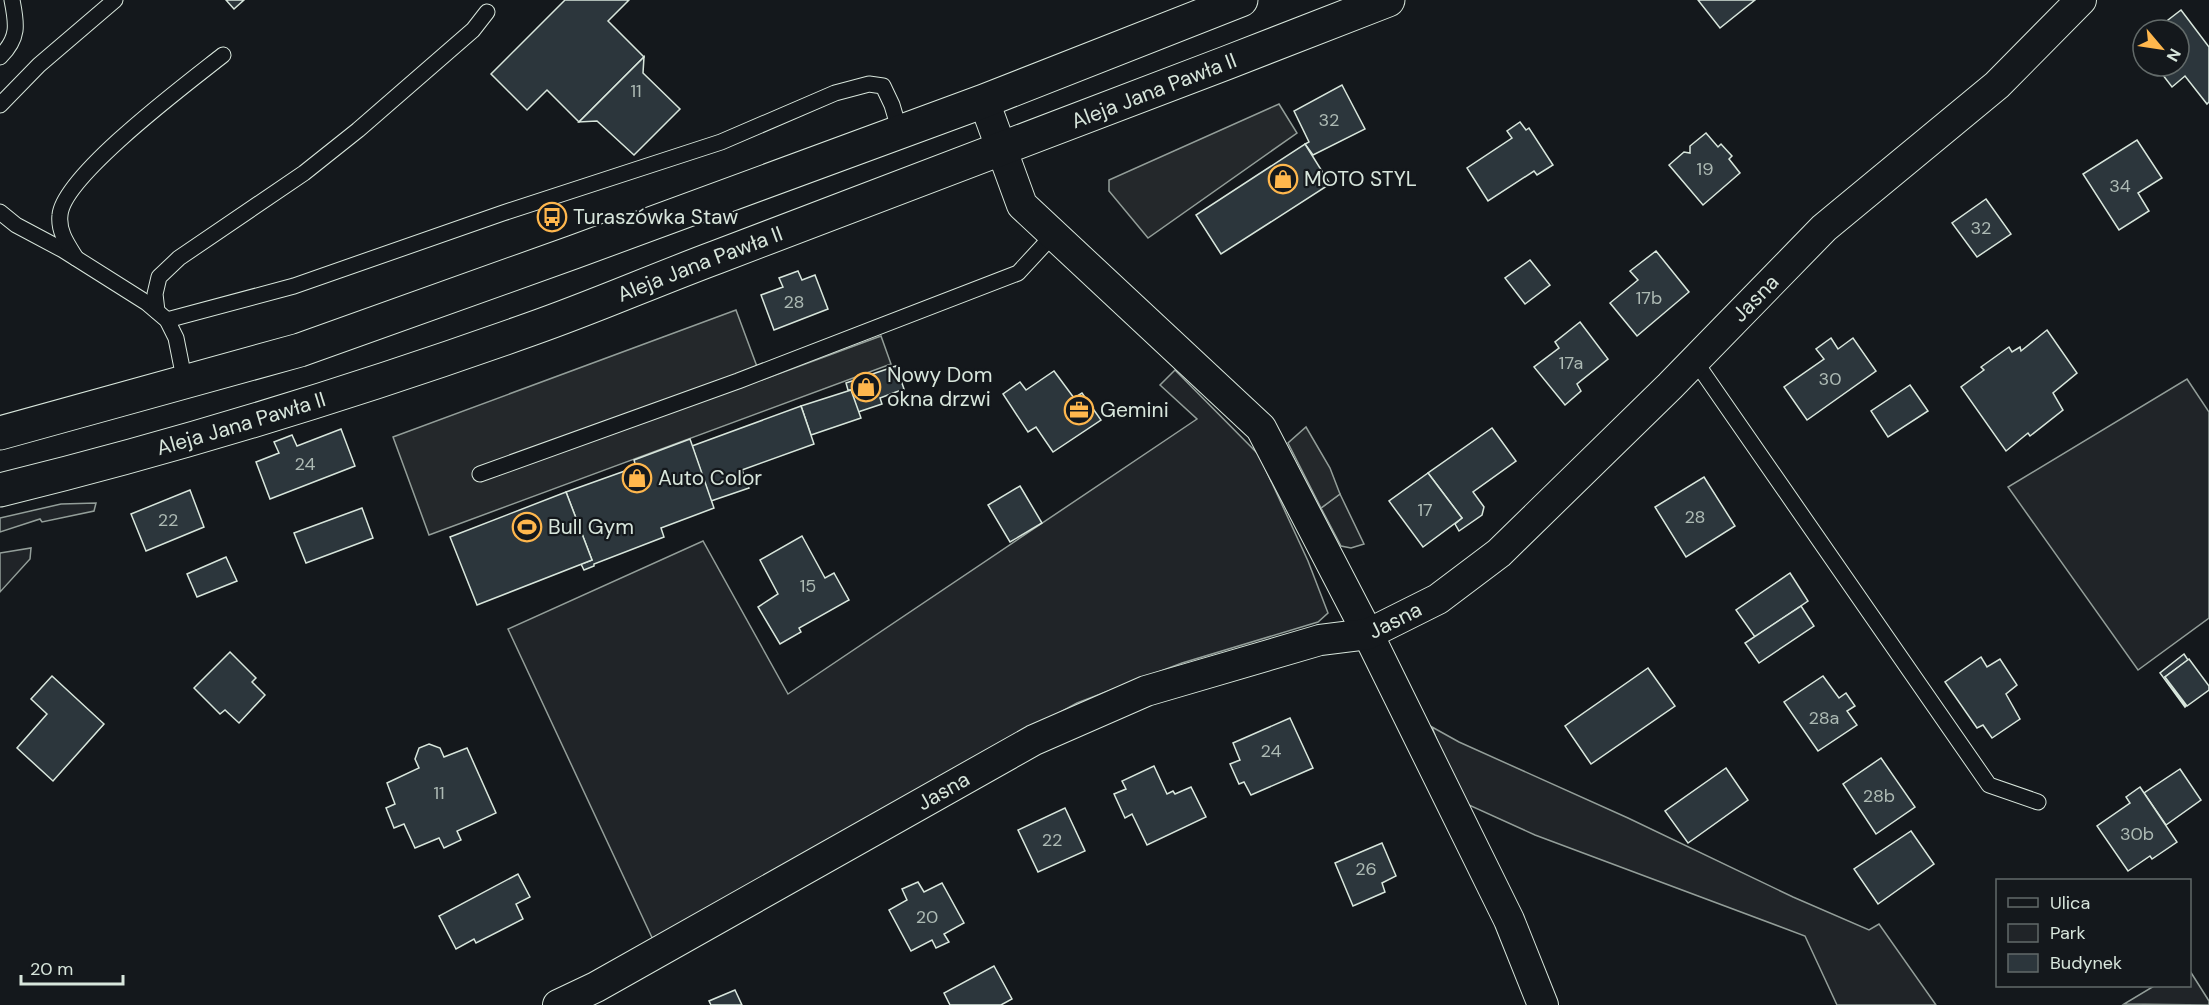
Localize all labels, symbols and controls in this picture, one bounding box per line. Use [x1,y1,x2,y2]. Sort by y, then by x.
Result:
north arrow [2131,18,2191,78]
text: N [2162,45,2186,65]
street label: Aleja Jana Pawła II [1067,46,1241,135]
house number: 11 [630,79,642,103]
house number: 32 [1318,108,1340,132]
house number: 19 [1697,157,1713,181]
shop icon: MOTO STYL [1267,163,1299,195]
place label: MOTO STYL [1304,165,1417,193]
house number: 34 [2109,174,2131,198]
bus stop icon: Turaszówka Staw [536,201,568,233]
place label: Turaszówka Staw [573,203,738,231]
house number: 32 [1970,216,1992,240]
street label: Aleja Jana Pawła II [613,220,787,309]
street label: Jasna [1726,268,1785,328]
house number: 17b [1636,286,1662,310]
house number: 28 [783,290,805,314]
house number: 17a [1559,351,1583,375]
place label: Nowy Dom okna drzwi [887,361,992,413]
house number: 30 [1819,367,1841,391]
shop icon: Nowy Dom okna drzwi [850,371,882,403]
street label: Aleja Jana Pawła II [153,385,329,462]
office icon: Gemini [1063,394,1095,426]
place label: Gemini [1100,396,1169,424]
house number: 24 [295,452,316,476]
shop icon: Auto Color [621,462,653,494]
place label: Auto Color [658,464,762,492]
house number: 17 [1417,498,1433,522]
house number: 28 [1684,505,1706,529]
house number: 22 [158,508,178,532]
sports icon: Bull Gym [511,511,543,543]
place label: Bull Gym [548,513,634,541]
house number: 15 [800,574,816,598]
street label: Jasna [1364,595,1426,646]
house number: 28a [1809,706,1839,730]
house number: 24 [1261,739,1282,763]
street label: Jasna [912,765,975,817]
house number: 11 [433,781,445,805]
house number: 28b [1863,784,1895,808]
house number: 30b [2120,822,2154,846]
house number: 22 [1042,828,1062,852]
house number: 26 [1355,857,1377,881]
legend [1996,879,2191,987]
text: Ulica [2050,891,2090,915]
house number: 20 [916,905,938,929]
text: Park [2050,921,2086,945]
scale bar [21,948,123,986]
text: Budynek [2050,951,2122,975]
text: 20 m [30,957,73,981]

